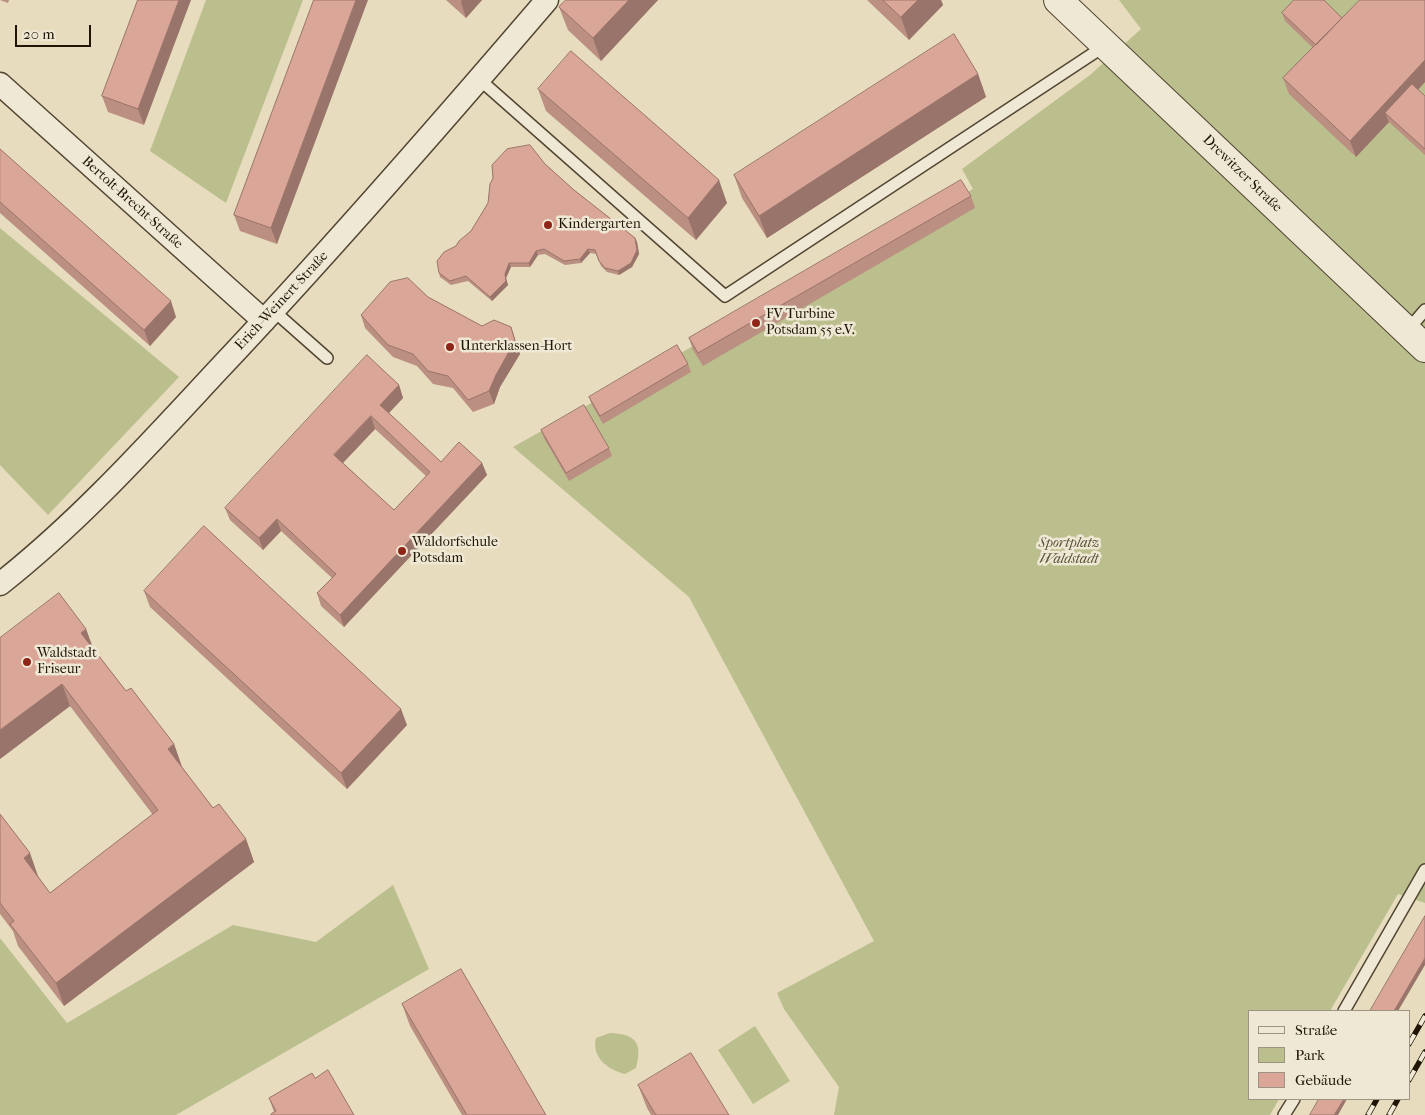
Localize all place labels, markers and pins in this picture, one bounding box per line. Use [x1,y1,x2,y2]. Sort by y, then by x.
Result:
place label: Kindergarten [558,217,641,233]
marker: Kindergarten [542,219,554,231]
place label: FV Turbine Potsdam 55 e.V. [766,307,855,340]
marker: FV Turbine Potsdam 55 e.V. [750,317,762,329]
place label: Unterklassen-Hort [460,339,572,355]
marker: Unterklassen-Hort [444,341,456,353]
place label: Waldorfschule Potsdam [412,535,498,568]
marker: Waldorfschule Potsdam [396,545,408,557]
place label: Waldstadt Friseur [37,646,97,679]
marker: Waldstadt Friseur [21,656,33,668]

